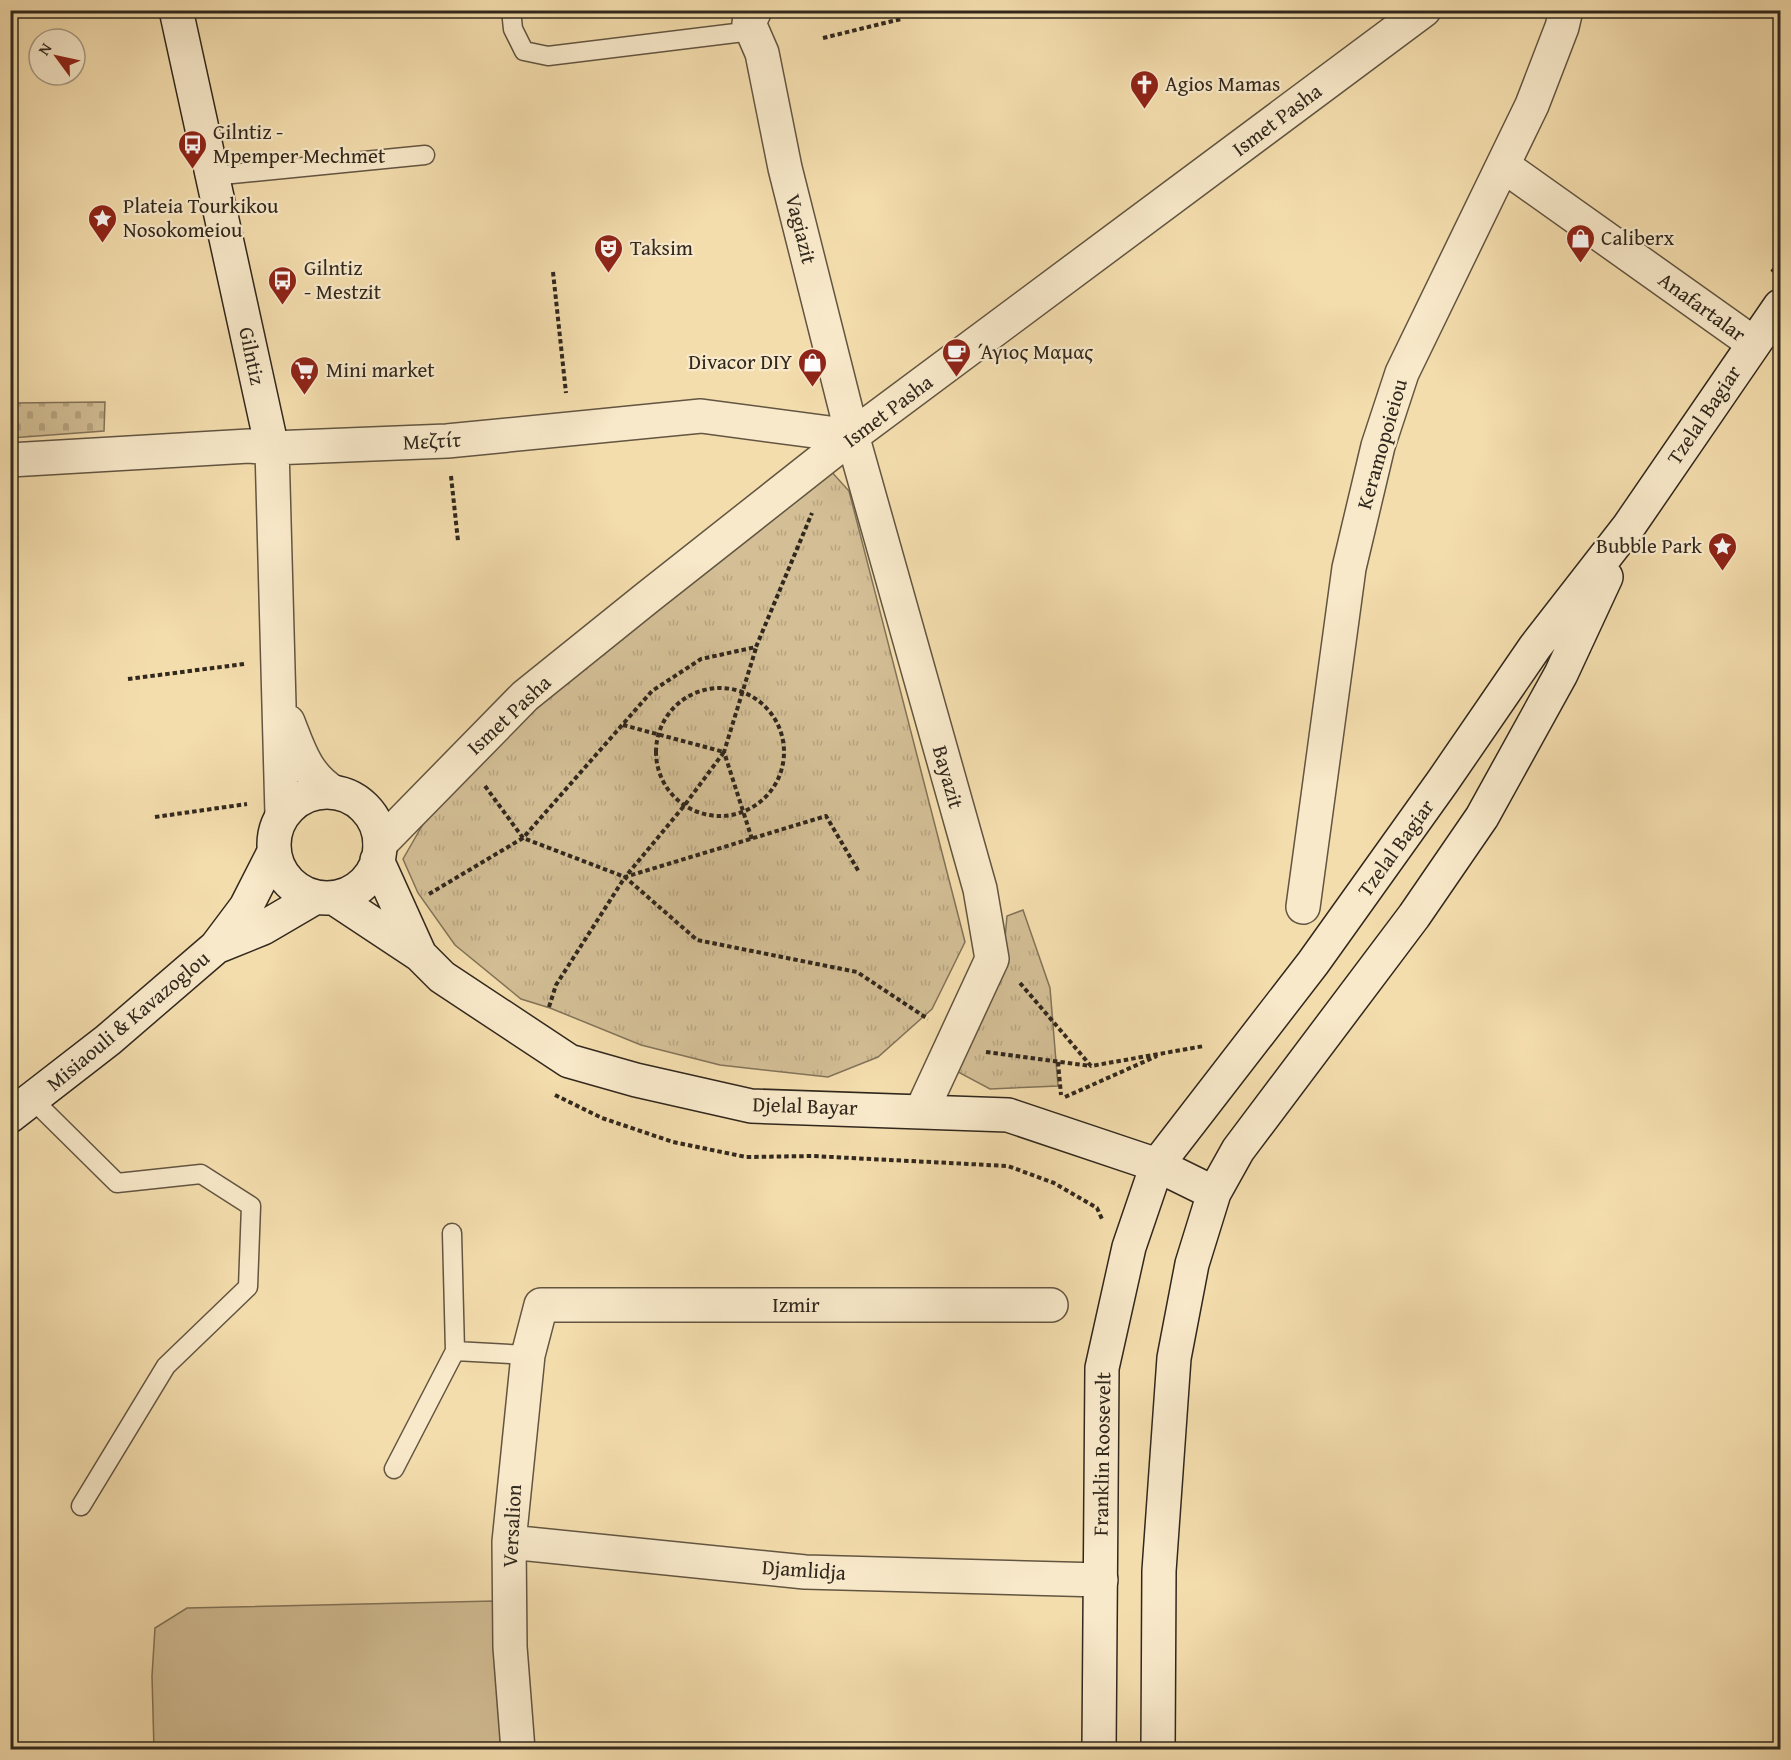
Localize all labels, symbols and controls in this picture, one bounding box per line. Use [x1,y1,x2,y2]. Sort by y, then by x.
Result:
north arrow [27,27,87,87]
text: N [31,38,58,60]
church icon: Agios Mamas [1128,68,1160,110]
place label: Agios Mamas [1165,68,1280,99]
street label: Ismet Pasha [1225,76,1328,164]
place label: Gilntiz - Mpemper Mechmet [213,116,386,171]
bus stop icon: Gilntiz - Mpemper Mechmet [176,128,208,170]
place label: Plateia Tourkikou Nosokomeiou [123,190,279,245]
street label: Vagiazit [778,191,825,268]
place icon: Plateia Tourkikou Nosokomeiou [86,202,118,244]
shop icon: Caliberx [1564,222,1596,264]
place label: Caliberx [1601,222,1675,253]
theatre icon: Taksim [593,232,625,274]
place label: Taksim [630,232,693,263]
place label: Gilntiz - Mestzit [304,252,382,307]
bus stop icon: Gilntiz - Mestzit [267,264,299,306]
street label: Anafartalar [1652,264,1753,349]
street label: Gilntiz [231,324,274,388]
cafe icon: Άγιος Μαμας [941,336,973,378]
place label: Άγιος Μαμας [978,336,1093,367]
place label: Divacor DIY [688,346,792,377]
shop icon: Divacor DIY [797,346,829,388]
supermarket icon: Mini market [289,354,321,396]
place label: Mini market [326,354,435,385]
street label: Tzelal Bagiar [1659,359,1748,471]
street label: Ismet Pasha [836,367,939,455]
street label: Keramopoieiou [1348,374,1415,513]
street label: Μεζτίτ [402,423,463,458]
place label: Bubble Park [1596,530,1702,561]
place icon: Bubble Park [1707,530,1739,572]
street label: Ismet Pasha [460,667,558,762]
street label: Bayazit [925,742,972,813]
street label: Tzelal Bagiar [1350,792,1442,903]
street label: Misiaouli & Kavazoglou [39,942,217,1098]
street label: Djelal Bayar [752,1088,858,1123]
street label: Izmir [772,1289,820,1320]
street label: Franklin Roosevelt [1085,1371,1118,1536]
street label: Versalion [494,1483,529,1569]
street label: Djamlidja [761,1551,847,1588]

